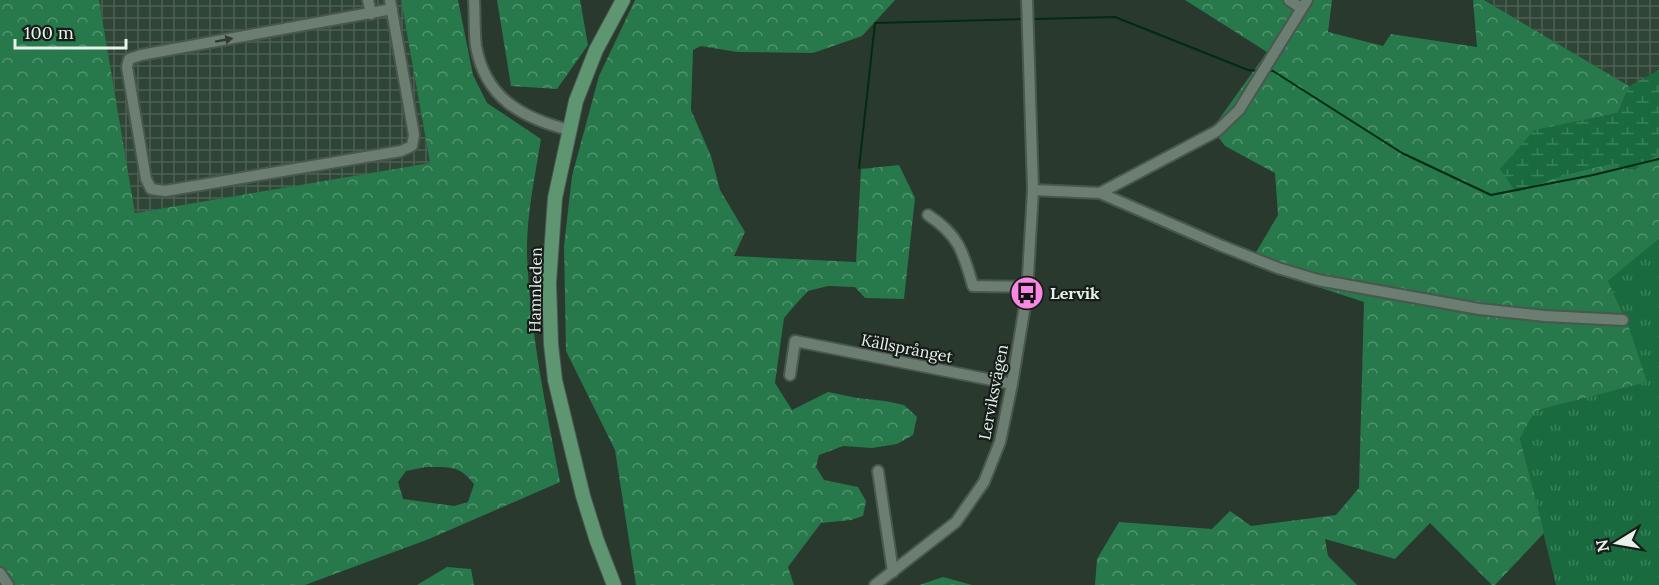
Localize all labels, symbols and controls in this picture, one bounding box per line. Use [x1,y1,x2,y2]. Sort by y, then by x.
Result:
scale bar [15,12,126,50]
text: 100 m [24,21,74,44]
one-way arrow [214,35,233,44]
street label: Hamnleden [524,247,546,333]
bus stop icon: Lervik [1009,275,1045,311]
place label: Lervik [1050,283,1100,303]
street label: Källsprånget [859,329,955,367]
street label: Lerviksvägen [974,342,1012,441]
north arrow [1587,513,1647,573]
text: N [1591,538,1613,554]

